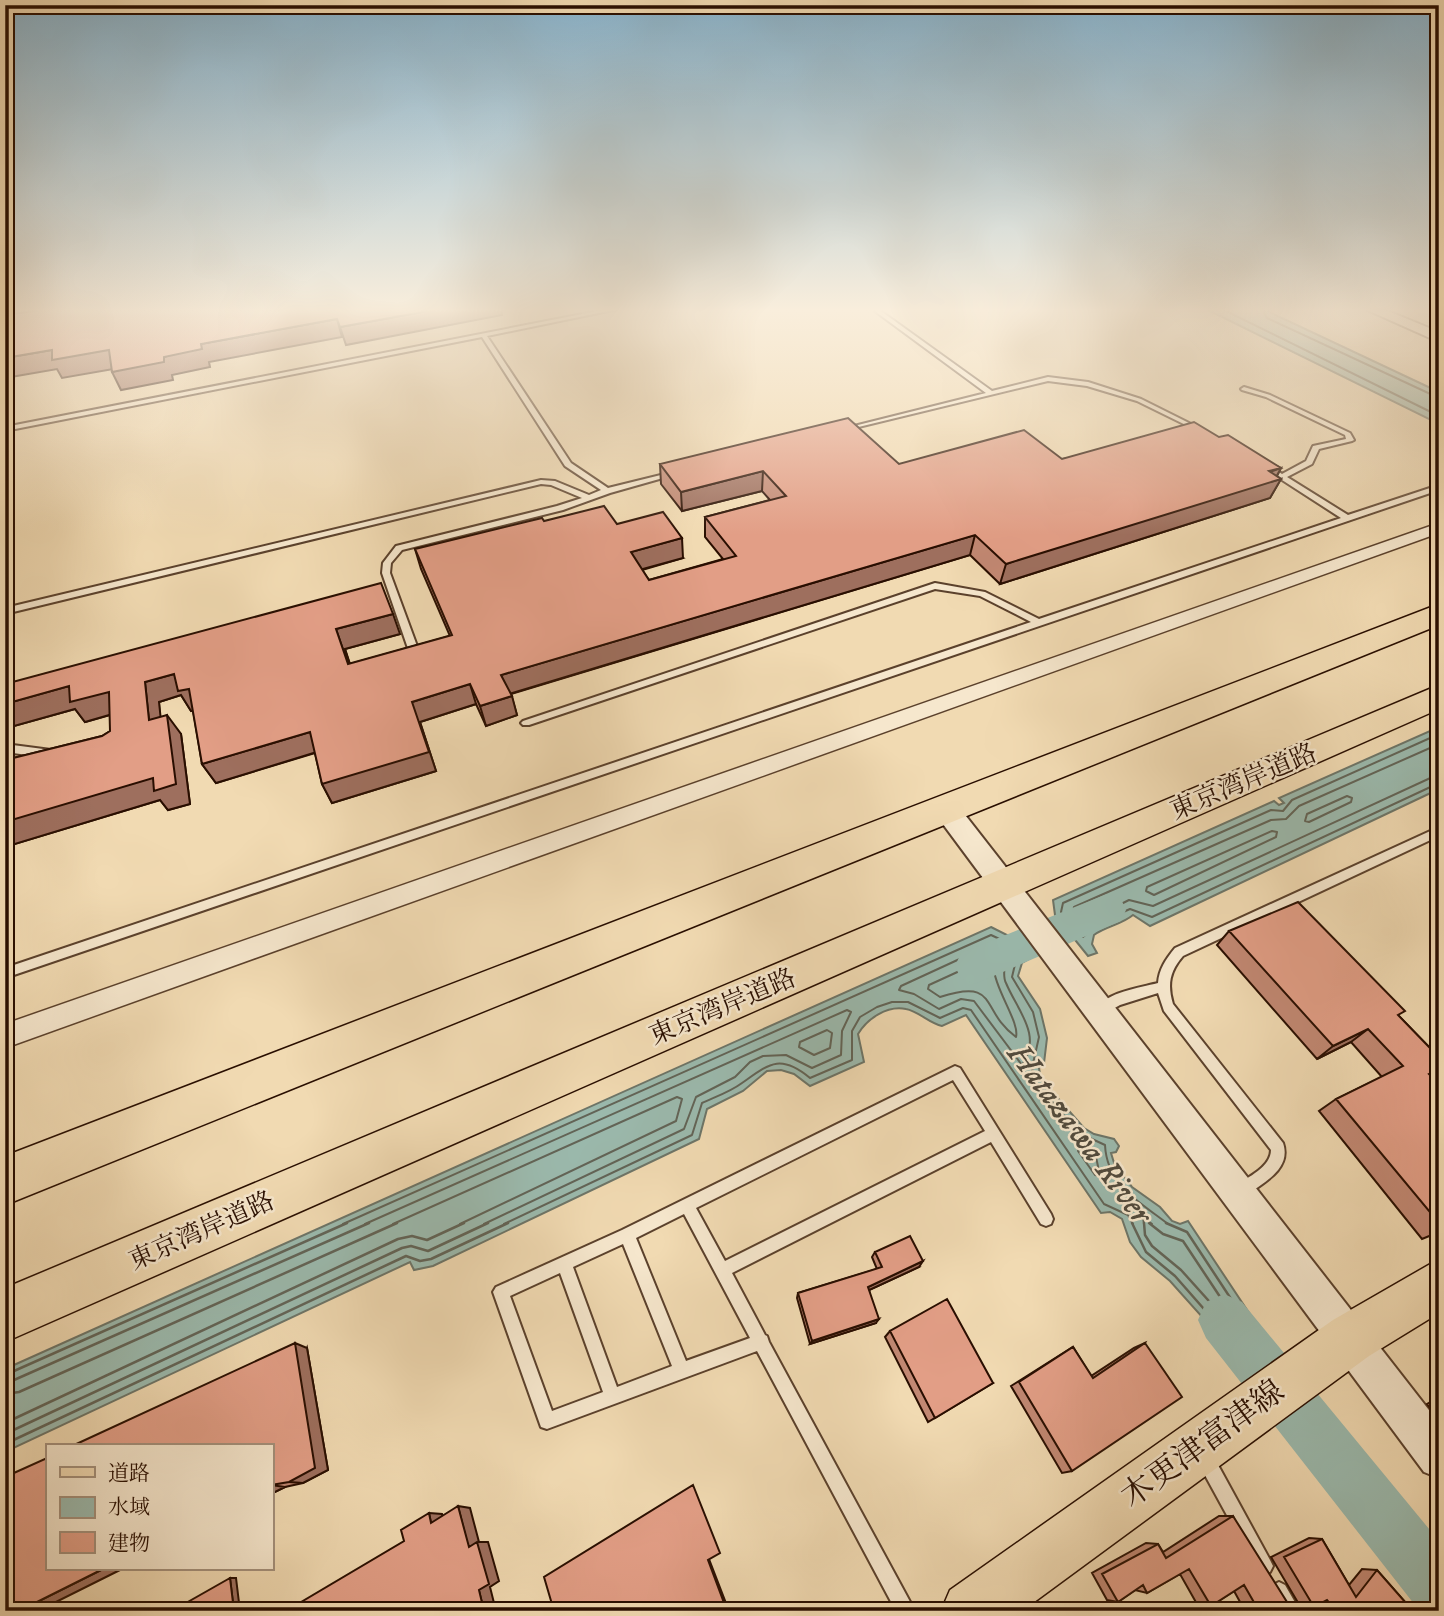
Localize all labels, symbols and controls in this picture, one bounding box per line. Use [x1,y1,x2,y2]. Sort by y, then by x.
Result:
street label: 東京湾岸道路 [1165,737,1322,828]
street label: 東京湾岸道路 [644,962,801,1053]
water label: Hatazawa River [997,1034,1162,1234]
street label: 東京湾岸道路 [124,1185,280,1278]
street label: 木更津富津線 [1114,1372,1293,1517]
legend [46,1444,273,1570]
text: 道路 [108,1461,150,1487]
text: 水域 [108,1495,150,1521]
text: 建物 [108,1531,150,1557]

